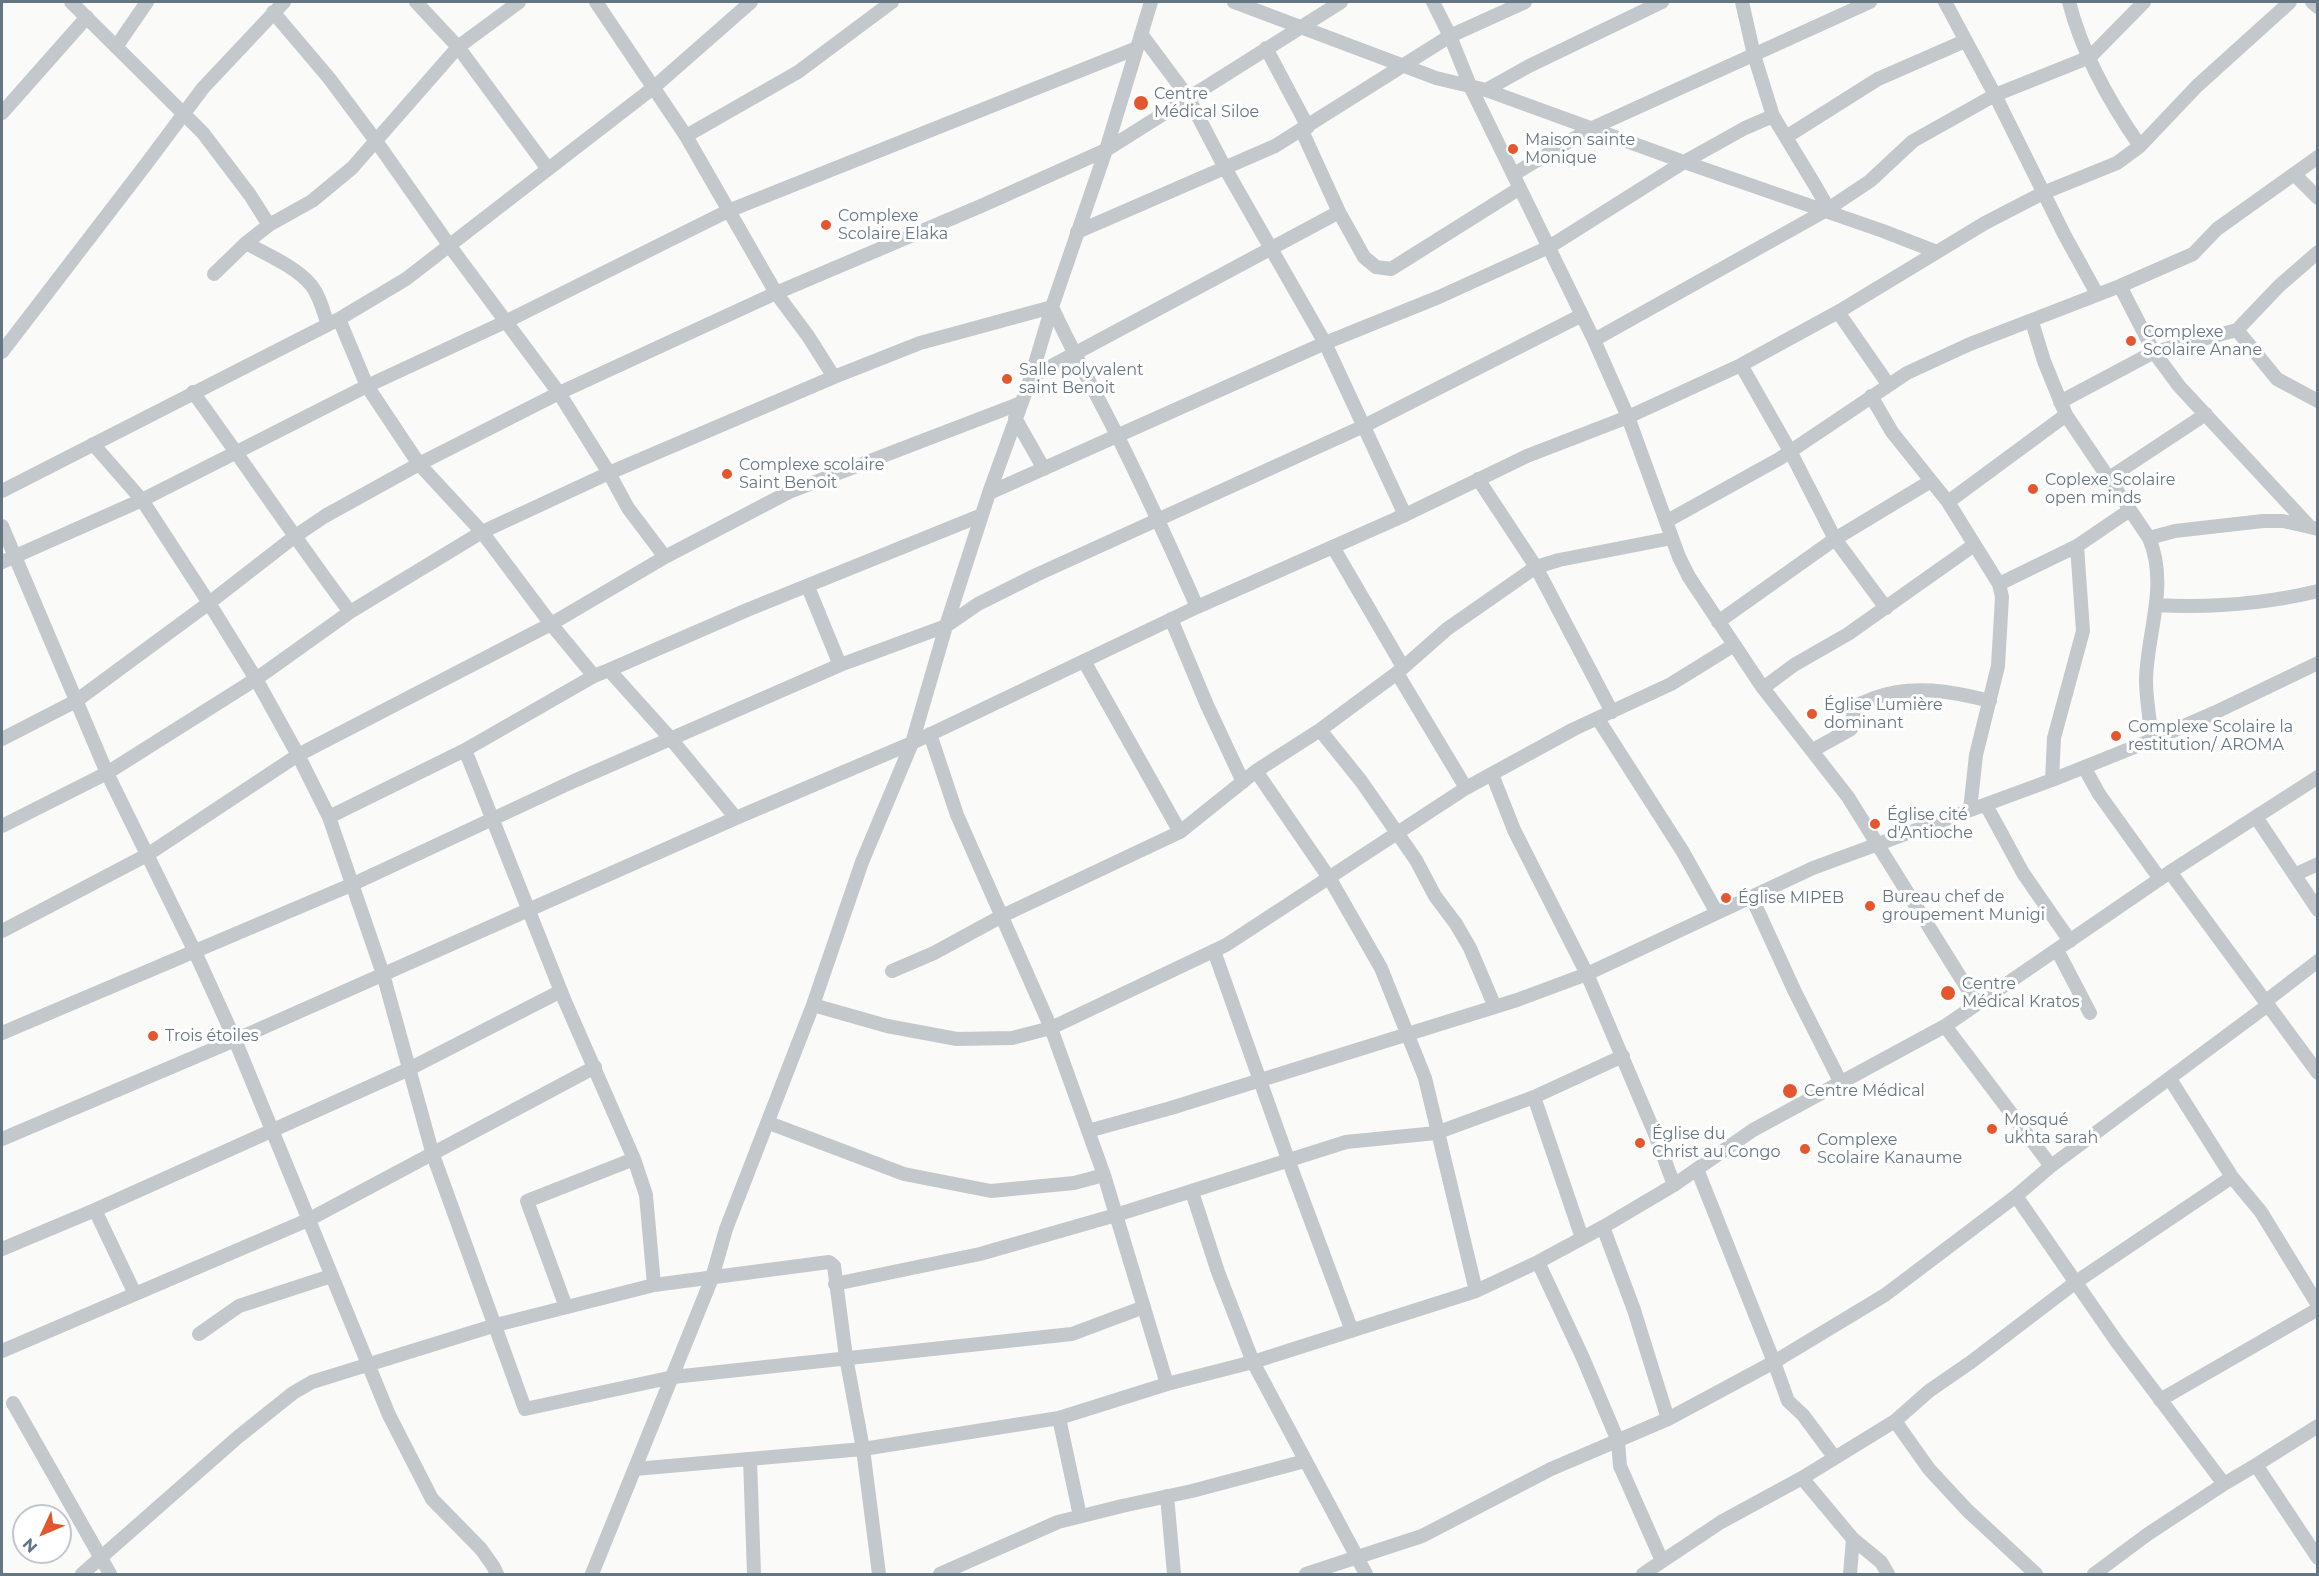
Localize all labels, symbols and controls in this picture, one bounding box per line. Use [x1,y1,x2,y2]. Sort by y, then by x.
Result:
place label: Centre Médical Siloe [1154,84,1259,122]
marker: Centre Médical Siloe [1132,94,1150,112]
place label: Maison sainte Monique [1525,130,1635,168]
marker: Maison sainte Monique [1506,142,1520,156]
place label: Complexe Scolaire Elaka [838,206,948,244]
marker: Complexe Scolaire Elaka [819,218,833,232]
place label: Complexe Scolaire Anane [2143,322,2262,360]
marker: Complexe Scolaire Anane [2124,334,2138,348]
place label: Salle polyvalent saint Benoit [1019,360,1144,398]
marker: Salle polyvalent saint Benoit [1000,372,1014,386]
place label: Complexe scolaire Saint Benoit [739,455,884,493]
marker: Complexe scolaire Saint Benoit [720,467,734,481]
place label: Coplexe Scolaire open minds [2045,470,2175,508]
marker: Coplexe Scolaire open minds [2026,482,2040,496]
place label: Église Lumière dominant [1824,695,1943,733]
marker: Église Lumière dominant [1805,707,1819,721]
place label: Complexe Scolaire la restitution/ AROMA [2128,717,2293,755]
marker: Complexe Scolaire la restitution/ AROMA [2109,729,2123,743]
place label: Église cité d'Antioche [1887,805,1973,843]
marker: Église cité d'Antioche [1868,817,1882,831]
place label: Bureau chef de groupement Munigi [1882,887,2045,925]
place label: Église MIPEB [1738,888,1844,908]
marker: Église MIPEB [1719,891,1733,905]
marker: Bureau chef de groupement Munigi [1863,899,1877,913]
place label: Centre Médical Kratos [1962,974,2079,1012]
marker: Centre Médical Kratos [1939,984,1957,1002]
place label: Trois étoiles [165,1026,258,1046]
marker: Trois étoiles [146,1029,160,1043]
place label: Centre Médical [1804,1081,1925,1101]
marker: Centre Médical [1781,1082,1799,1100]
place label: Mosqué ukhta sarah [2004,1110,2098,1148]
marker: Mosqué ukhta sarah [1985,1122,1999,1136]
place label: Église du Christ au Congo [1652,1124,1780,1162]
place label: Complexe Scolaire Kanaume [1817,1130,1962,1168]
marker: Église du Christ au Congo [1633,1136,1647,1150]
marker: Complexe Scolaire Kanaume [1798,1142,1812,1156]
north arrow [12,1504,72,1564]
text: N [19,1534,41,1557]

